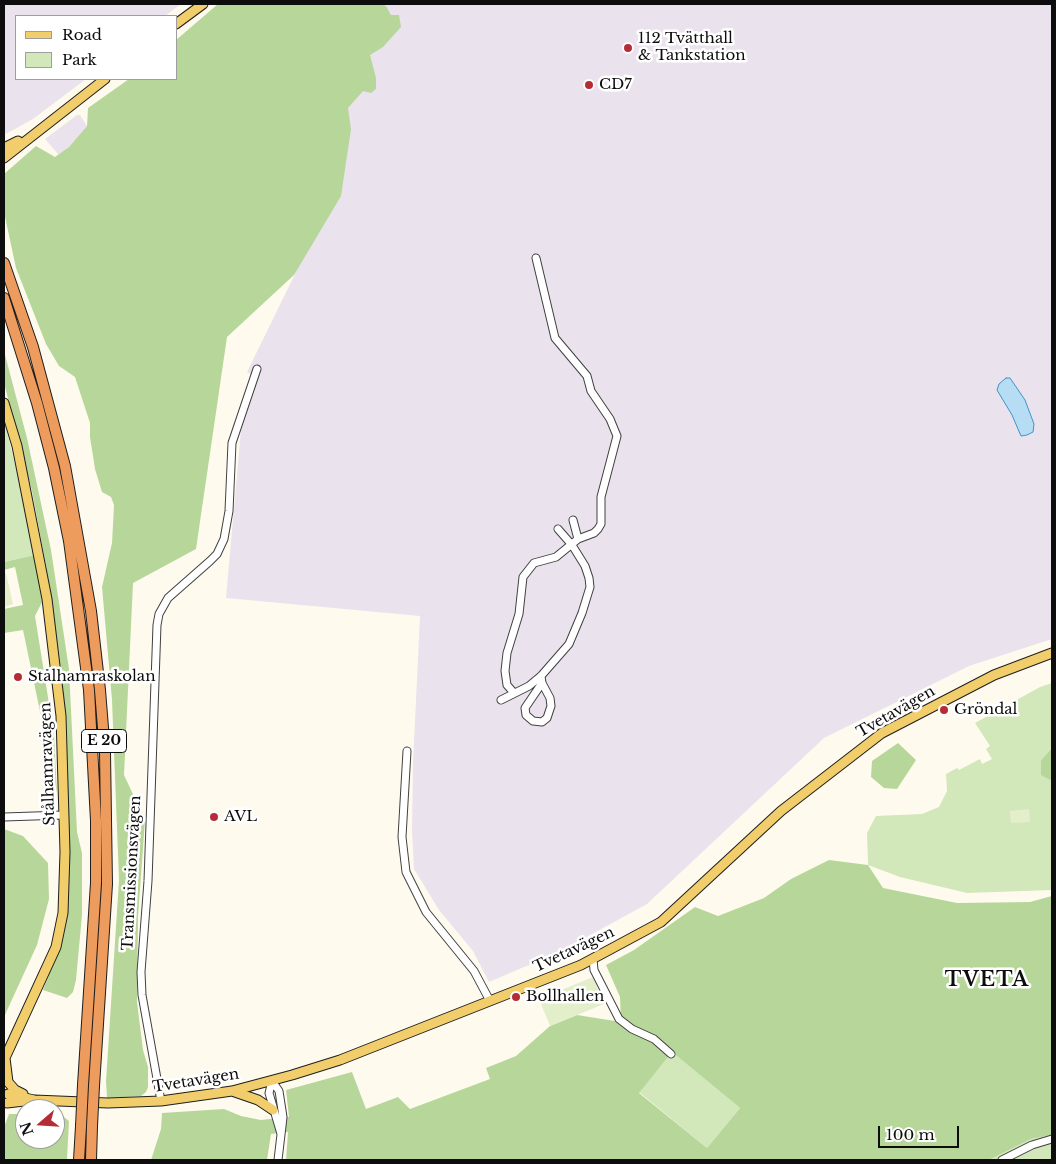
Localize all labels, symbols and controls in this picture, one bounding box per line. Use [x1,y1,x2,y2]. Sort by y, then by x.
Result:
legend [15,15,178,80]
text: Road [62,25,102,44]
place label: 112 Tvätthall & Tankstation [638,30,746,65]
marker: 112 Tvätthall & Tankstation [622,42,634,54]
text: Park [62,50,97,69]
place label: CD7 [599,76,632,94]
marker: CD7 [583,79,595,91]
place label: Stålhamraskolan [28,668,155,686]
marker: Stålhamraskolan [12,671,24,683]
street label: Tvetavägen [854,682,938,742]
place label: Gröndal [954,701,1017,719]
street label: Stålhamravägen [37,702,59,826]
marker: Gröndal [938,704,950,716]
road number: E 20 [82,729,126,752]
street label: Transmissionsvägen [119,795,145,951]
place label: AVL [224,808,257,826]
marker: AVL [208,811,220,823]
street label: Tvetavägen [531,923,617,977]
district label: TVETA [944,968,1030,992]
place label: Bollhallen [526,988,604,1006]
marker: Bollhallen [510,991,522,1003]
street label: Tvetavägen [151,1065,241,1097]
north arrow [15,1099,65,1149]
scale bar [881,1116,962,1148]
text: N [16,1119,37,1138]
text: 100 m [886,1125,935,1144]

